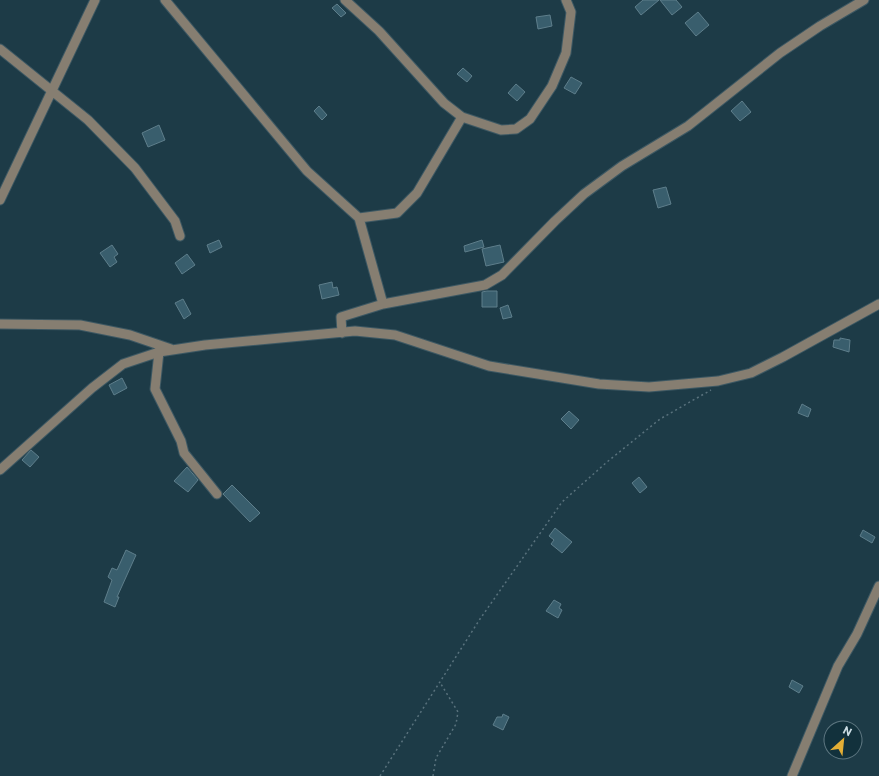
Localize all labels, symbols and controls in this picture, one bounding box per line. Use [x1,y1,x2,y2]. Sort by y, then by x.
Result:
north arrow [823,720,863,760]
text: N [841,723,854,738]

